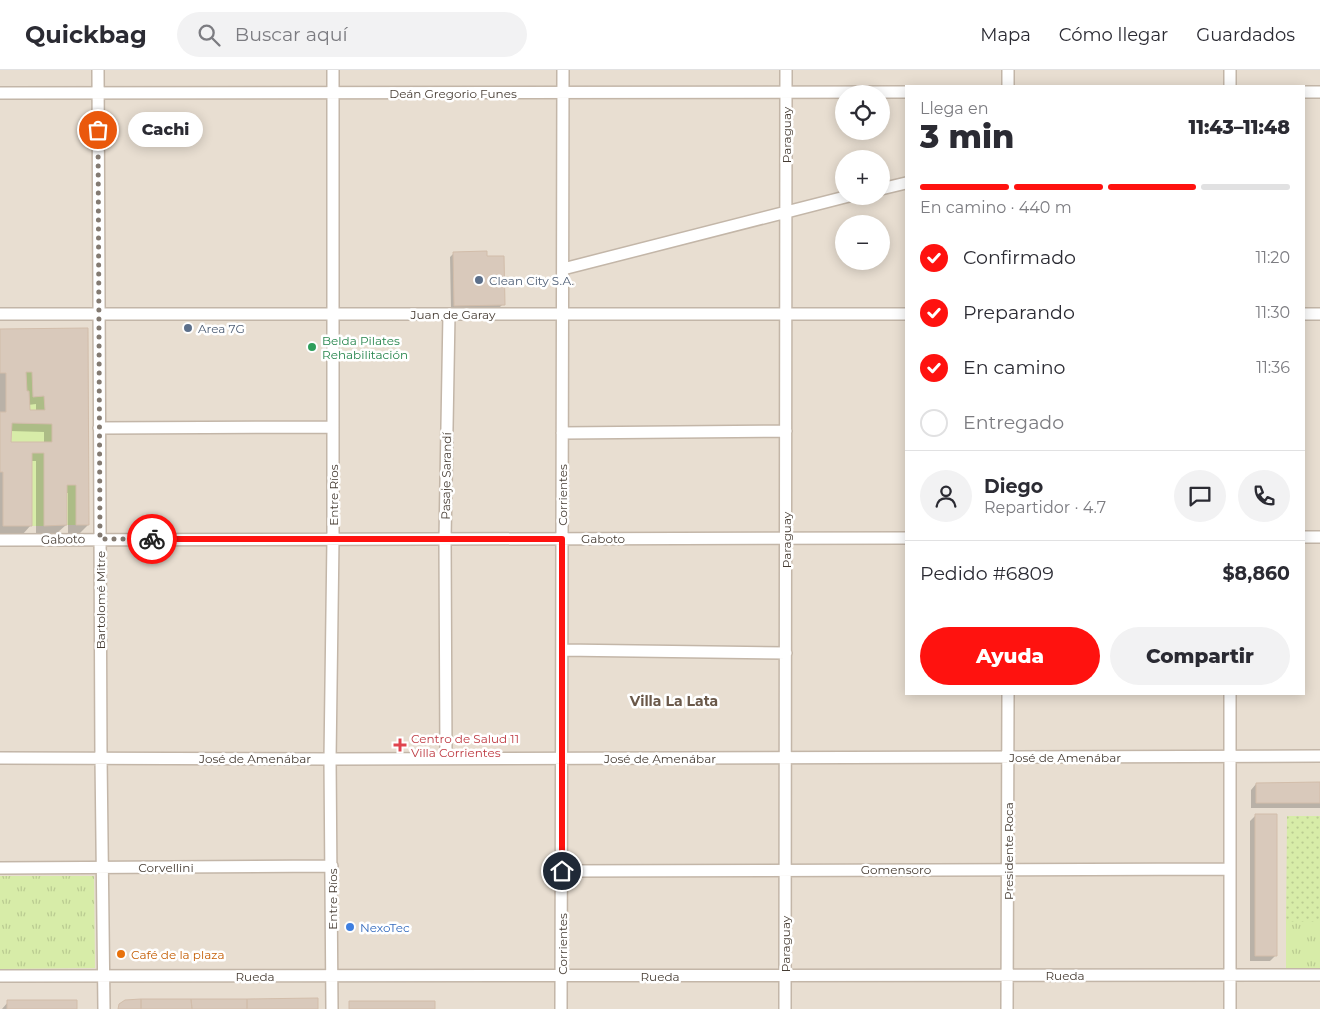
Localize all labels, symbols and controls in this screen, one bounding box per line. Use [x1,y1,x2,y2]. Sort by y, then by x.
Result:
search box [177,12,527,57]
text: Quickbag [25,20,147,49]
icon: search [195,21,223,49]
text: Buscar aquí [235,23,348,46]
text: Mapa [980,24,1031,46]
text: Cómo llegar [1059,24,1168,46]
text: Guardados [1196,24,1295,46]
map controls [835,85,890,270]
button: locate [835,85,890,140]
street label: Deán Gregorio Funes [389,86,517,101]
text: Llega en [920,99,988,118]
street label: Paraguay [779,106,794,163]
pin [77,109,119,151]
callout: Cachi [128,112,203,148]
icon: bag [84,116,112,144]
text: 11:43–11:48 [1189,116,1290,139]
text: 3 min [920,117,1014,156]
text: Cachi [142,120,189,139]
button: + [835,150,890,205]
text: En camino · 440 m [920,198,1072,217]
button: − [835,215,890,270]
icon: check [920,244,948,272]
text: Confirmado [963,246,1076,269]
text: 11:20 [1255,248,1290,267]
place label: Clean City S.A. [489,273,574,288]
marker: Clean City S.A. [473,274,485,286]
icon: check [920,299,948,327]
text: Preparando [963,301,1075,324]
text: 11:30 [1255,303,1290,322]
street label: Juan de Garay [410,307,496,322]
place label: Area 7G [198,321,245,336]
marker: Area 7G [182,322,194,334]
place label: Belda Pilates Rehabilitación [322,333,408,362]
marker: Belda Pilates Rehabilitación [306,341,318,353]
icon: check [920,354,948,382]
text: En camino [963,356,1065,379]
text: 11:36 [1256,358,1290,377]
text: Entregado [963,411,1064,434]
street label: Pasaje Sarandí [438,431,454,520]
street label: Entre Ríos [326,464,341,526]
street label: Corrientes [555,464,570,526]
button: person [920,470,972,522]
button: chat [1174,470,1226,522]
button: phone [1238,470,1290,522]
text: Diego [984,475,1043,498]
text: Repartidor · 4.7 [984,498,1106,517]
street label: Paraguay [779,511,794,568]
courier [127,514,177,564]
icon: bike [138,525,166,553]
street label: Gaboto [41,531,85,547]
street label: Gaboto [581,531,625,546]
street label: Bartolomé Mitre [93,551,108,649]
text: Pedido #6809 [920,562,1054,585]
text: $8,860 [1222,562,1290,585]
button: Ayuda [920,627,1100,685]
button: Compartir [1110,627,1290,685]
district label: Villa La Lata [629,692,718,710]
place label: Centro de Salud 11 Villa Corrientes [411,731,519,760]
marker: Centro de Salud 11 Villa Corrientes [393,738,407,752]
street label: José de Amenábar [1008,750,1121,765]
street label: José de Amenábar [198,751,311,766]
street label: José de Amenábar [603,751,716,766]
street label: Presidente Roca [1001,802,1016,900]
pin [541,850,583,892]
icon: home [548,857,576,885]
street label: Corvellini [138,860,194,875]
street label: Gomensoro [861,862,931,877]
street label: Entre Ríos [325,868,340,930]
street label: Corrientes [555,913,570,975]
street label: Paraguay [778,915,793,972]
place label: NexoTec [360,920,410,935]
marker: NexoTec [344,921,356,933]
place label: Café de la plaza [131,947,225,962]
marker: Café de la plaza [115,948,127,960]
street label: Rueda [1045,968,1085,983]
street label: Rueda [235,969,275,984]
street label: Rueda [640,969,680,984]

